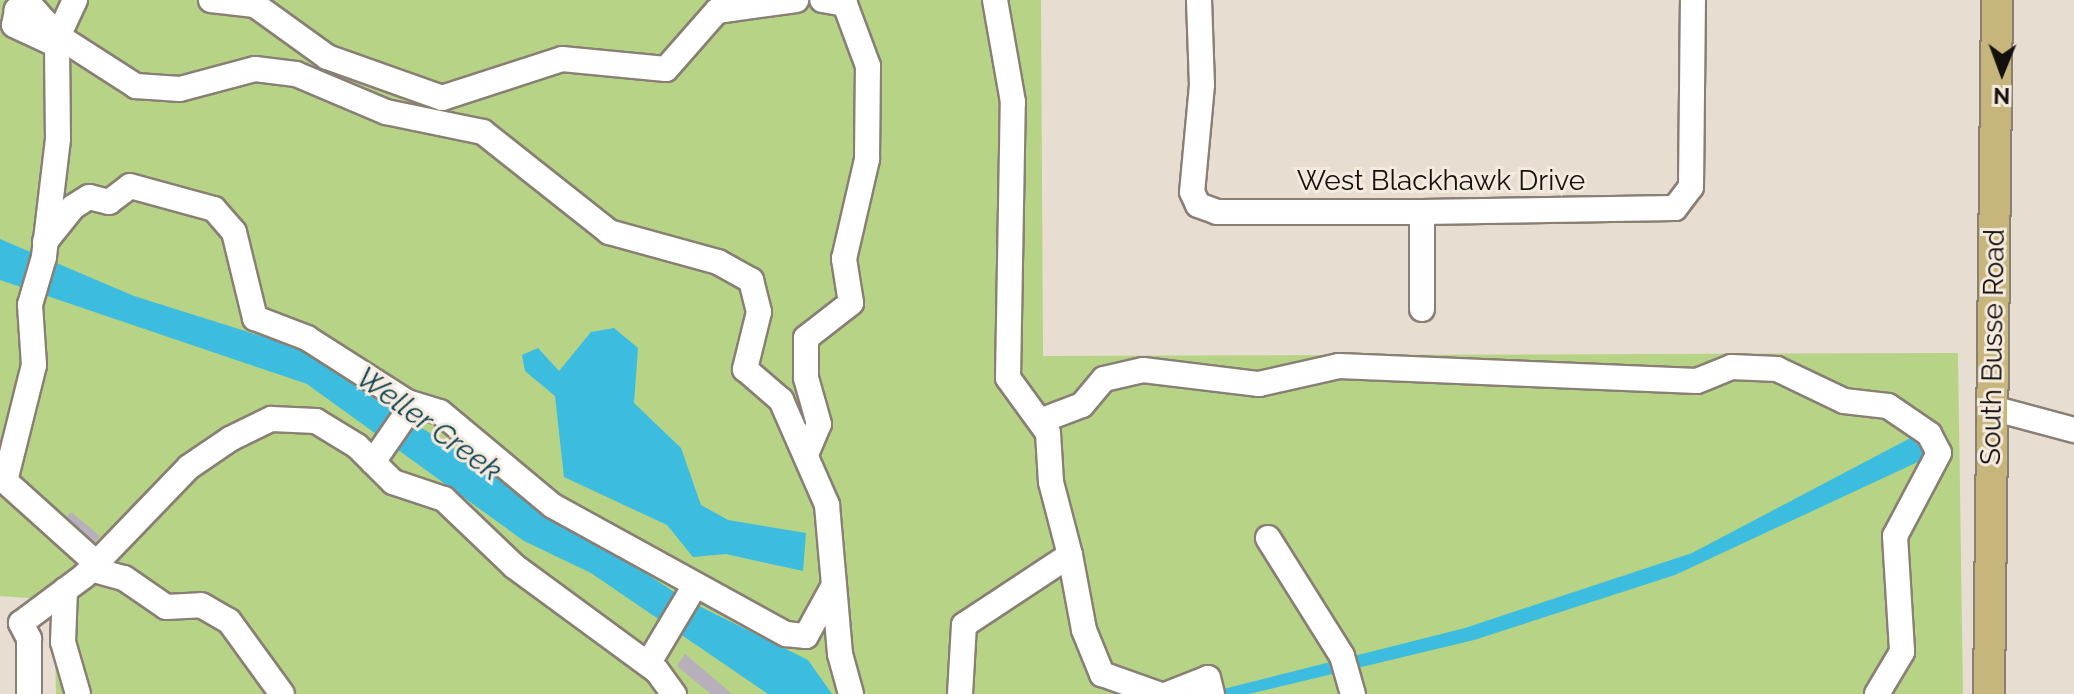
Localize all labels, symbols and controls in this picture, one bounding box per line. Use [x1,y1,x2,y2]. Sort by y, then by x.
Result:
north arrow [1962,32,2042,112]
text: N [1993,83,2010,109]
street label: West Blackhawk Drive [1297,164,1585,198]
street label: South Busse Road [1974,229,2012,465]
water label: Weller Creek [349,359,509,489]

